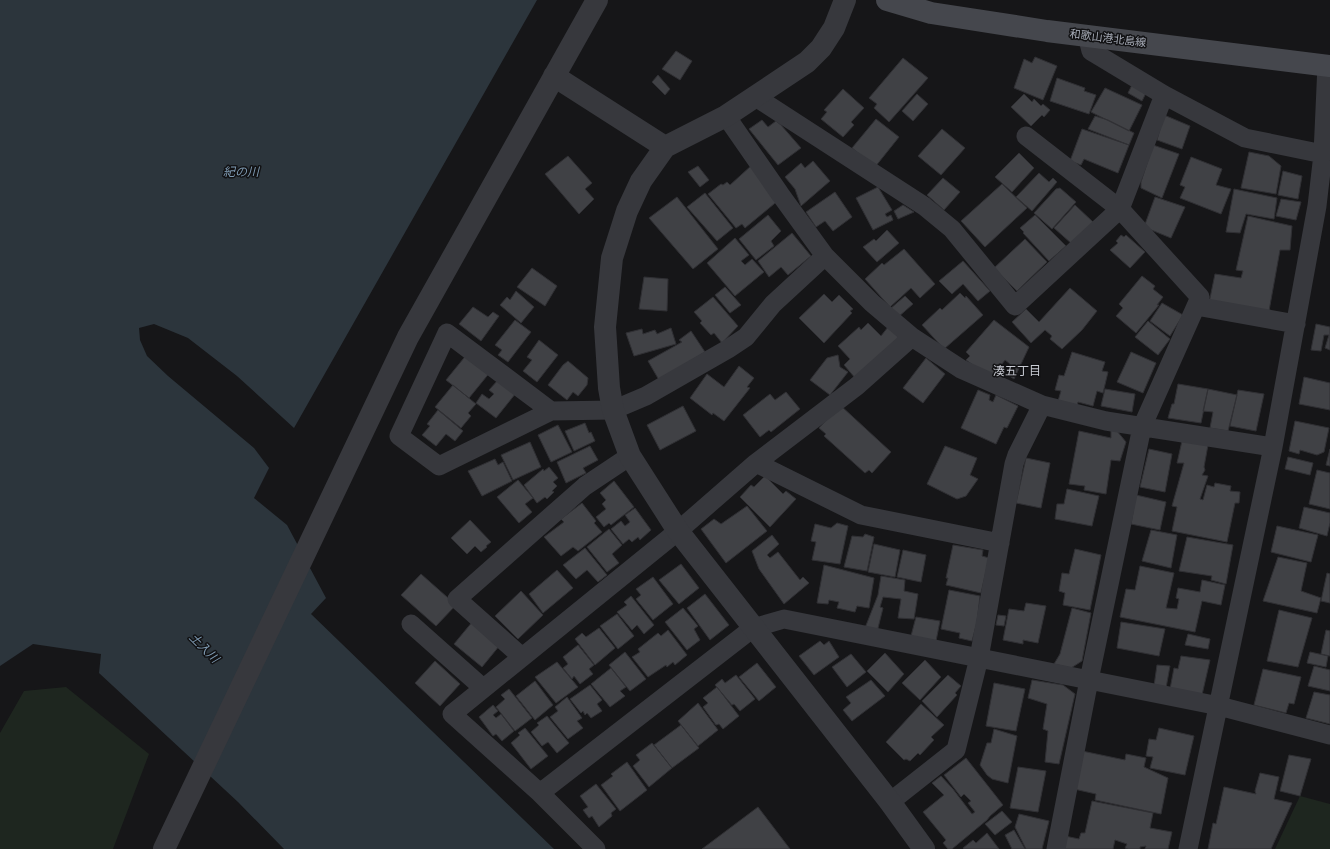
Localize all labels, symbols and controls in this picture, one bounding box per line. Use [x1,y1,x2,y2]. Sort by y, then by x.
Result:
street label: 和歌山港北島線 [1069,25,1147,51]
water label: 紀の川 [223,163,261,181]
district label: 湊五丁目 [993,362,1041,380]
water label: 土入川 [185,629,225,669]

